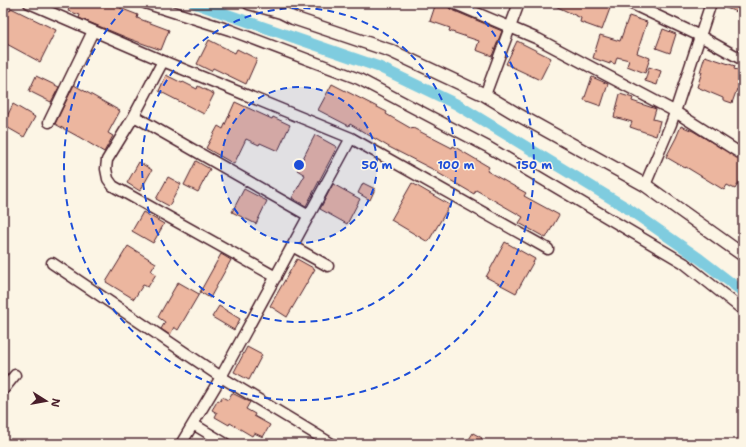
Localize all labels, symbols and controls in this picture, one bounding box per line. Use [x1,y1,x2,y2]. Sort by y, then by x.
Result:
text: 50 m [362,157,393,173]
text: 100 m [438,157,475,173]
text: 150 m [516,157,552,173]
centre of rings [292,158,306,172]
north arrow [26,381,66,421]
text: N [47,397,64,409]

